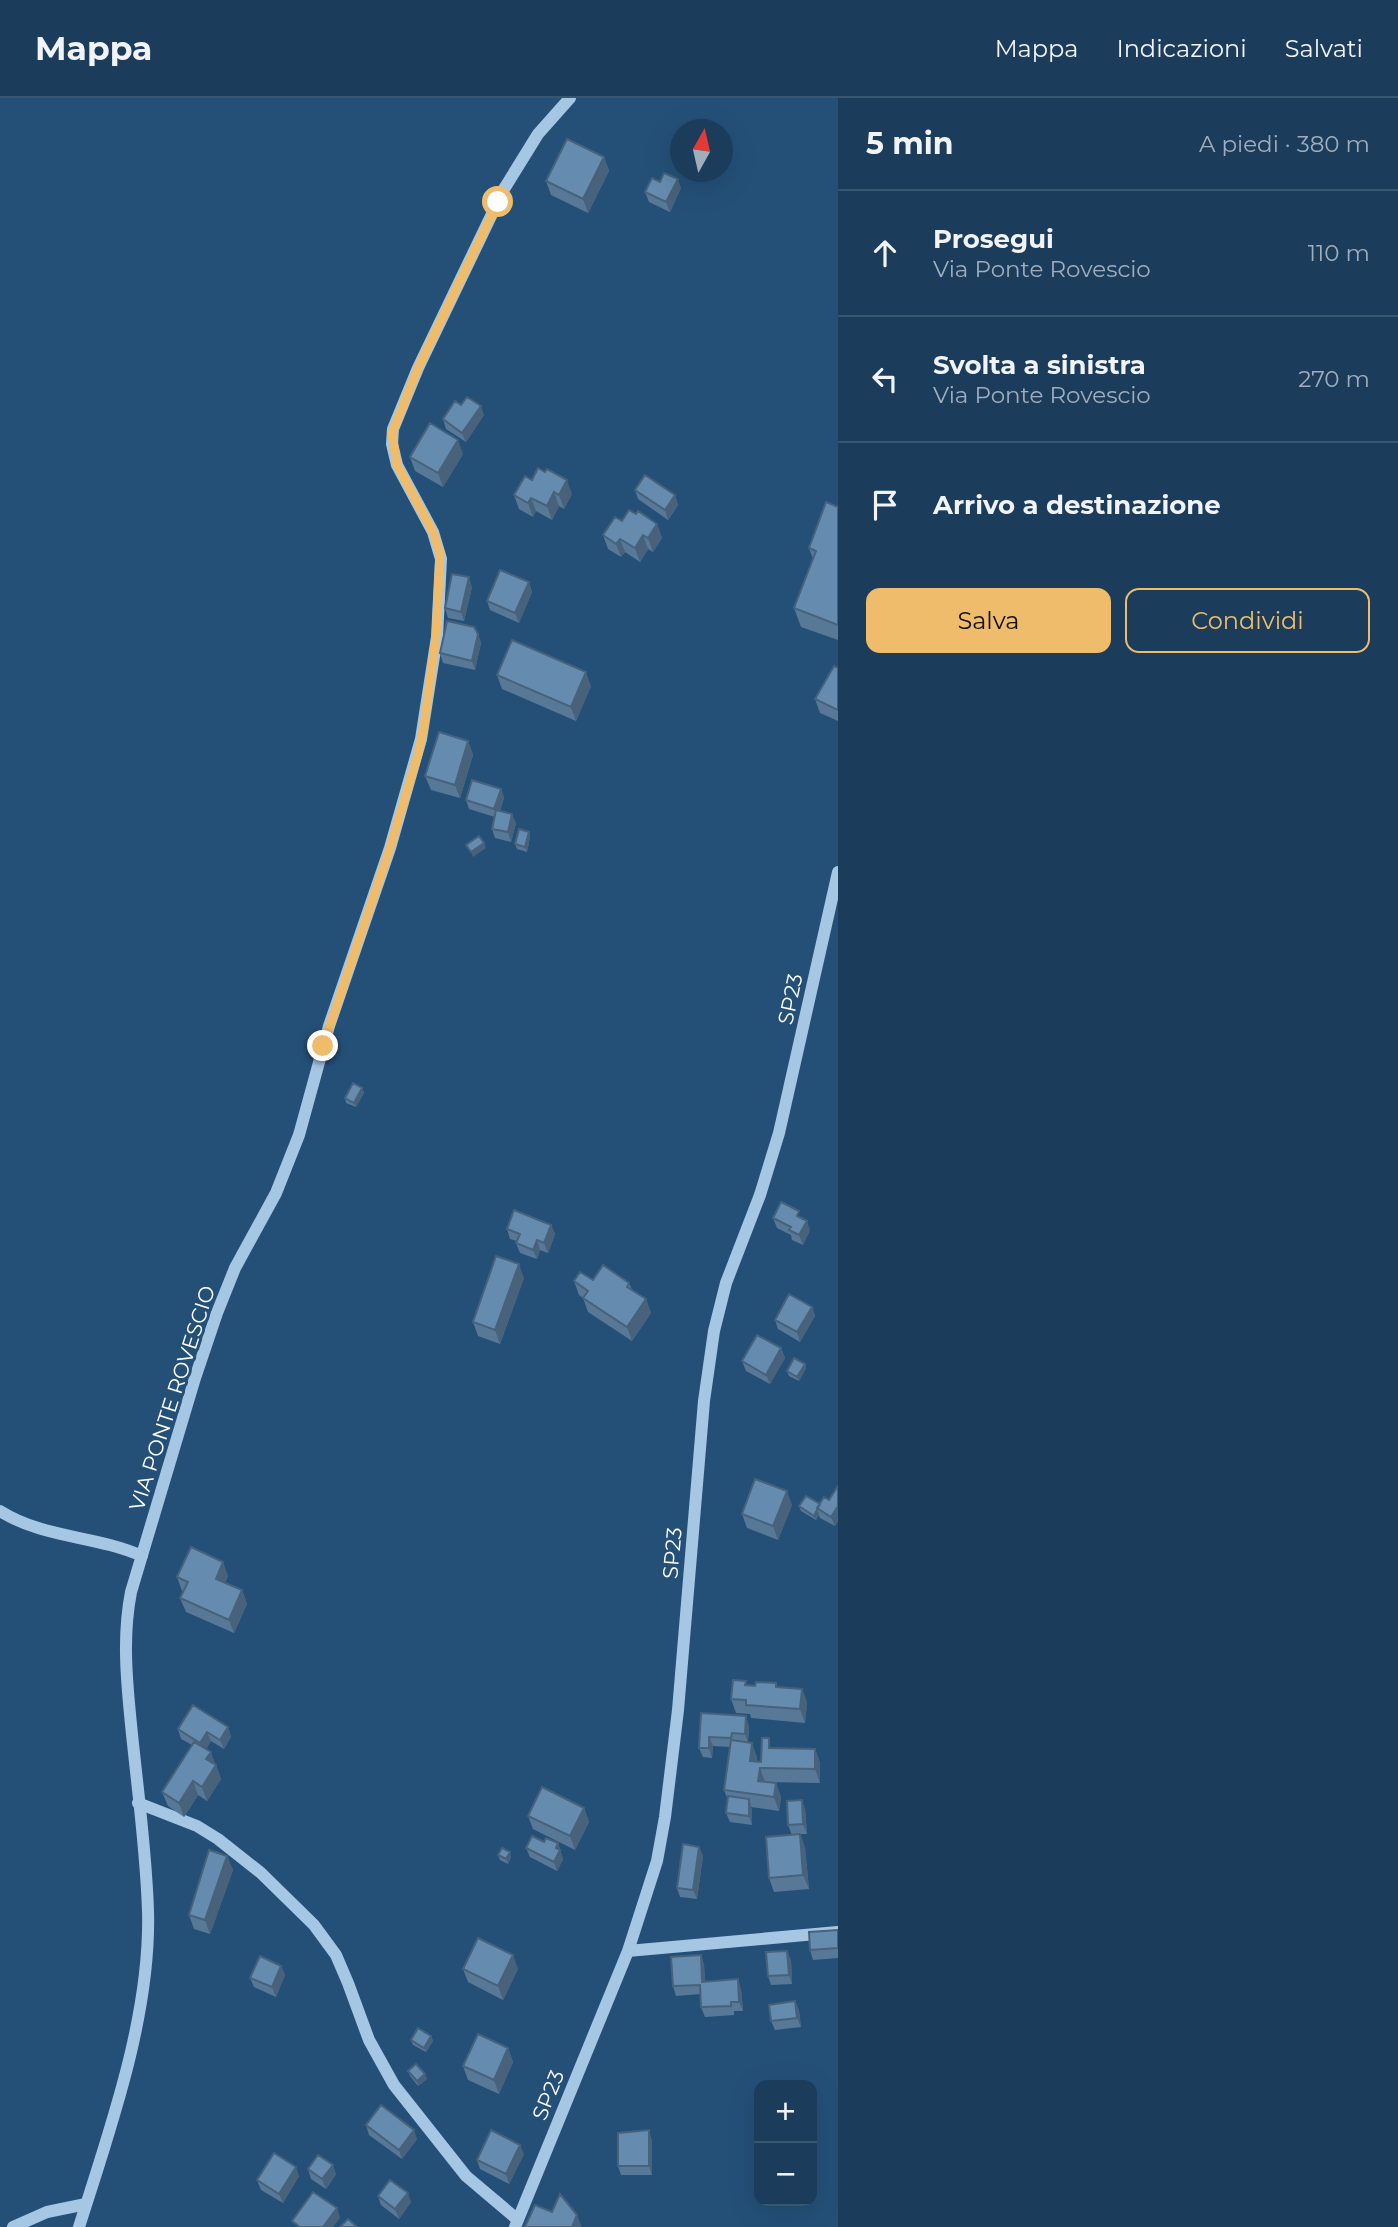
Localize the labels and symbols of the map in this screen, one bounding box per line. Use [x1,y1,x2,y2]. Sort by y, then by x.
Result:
north arrow [670,119,733,182]
route start [482,186,513,217]
street label: SP23 [772,971,808,1027]
route end [307,1030,338,1061]
street label: VIA PONTE ROVESCIO [124,1282,220,1514]
street label: SP23 [657,1526,687,1580]
street label: SP23 [527,2066,569,2124]

